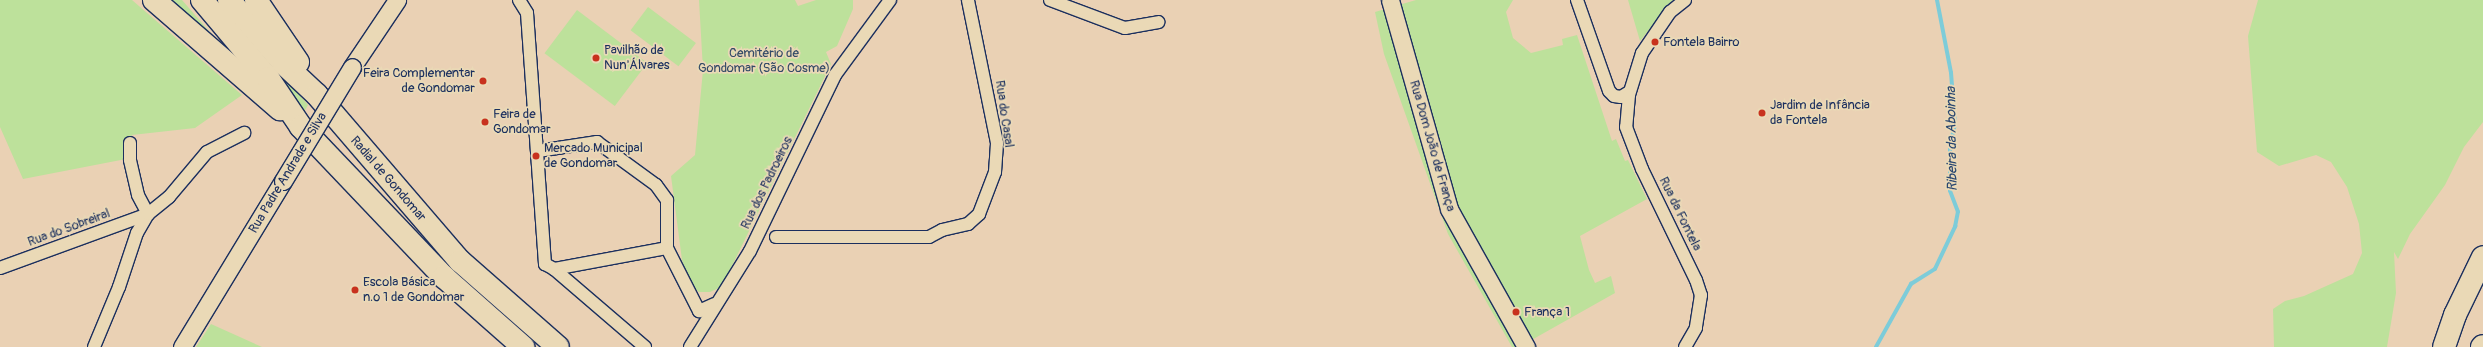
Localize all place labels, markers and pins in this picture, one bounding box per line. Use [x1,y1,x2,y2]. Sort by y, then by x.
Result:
place label: Fontela Bairro [1663,34,1740,50]
marker: Fontela Bairro [1650,37,1660,47]
place label: Pavilhão de Nun'Álvares [604,43,670,74]
marker: Pavilhão de Nun'Álvares [591,53,601,63]
place label: Feira Complementar de Gondomar [363,66,475,97]
marker: Feira Complementar de Gondomar [478,76,488,86]
place label: Jardim de Infância da Fontela [1770,98,1870,129]
place label: Feira de Gondomar [493,107,551,138]
marker: Jardim de Infância da Fontela [1757,108,1767,118]
marker: Feira de Gondomar [480,117,490,127]
place label: Mercado Municipal de Gondomar [544,141,643,172]
marker: Mercado Municipal de Gondomar [531,151,541,161]
place label: Escola Básica n.º 1 de Gondomar [363,275,464,306]
marker: Escola Básica n.º 1 de Gondomar [350,285,360,295]
place label: França 1 [1524,304,1570,320]
marker: França 1 [1511,307,1521,317]

